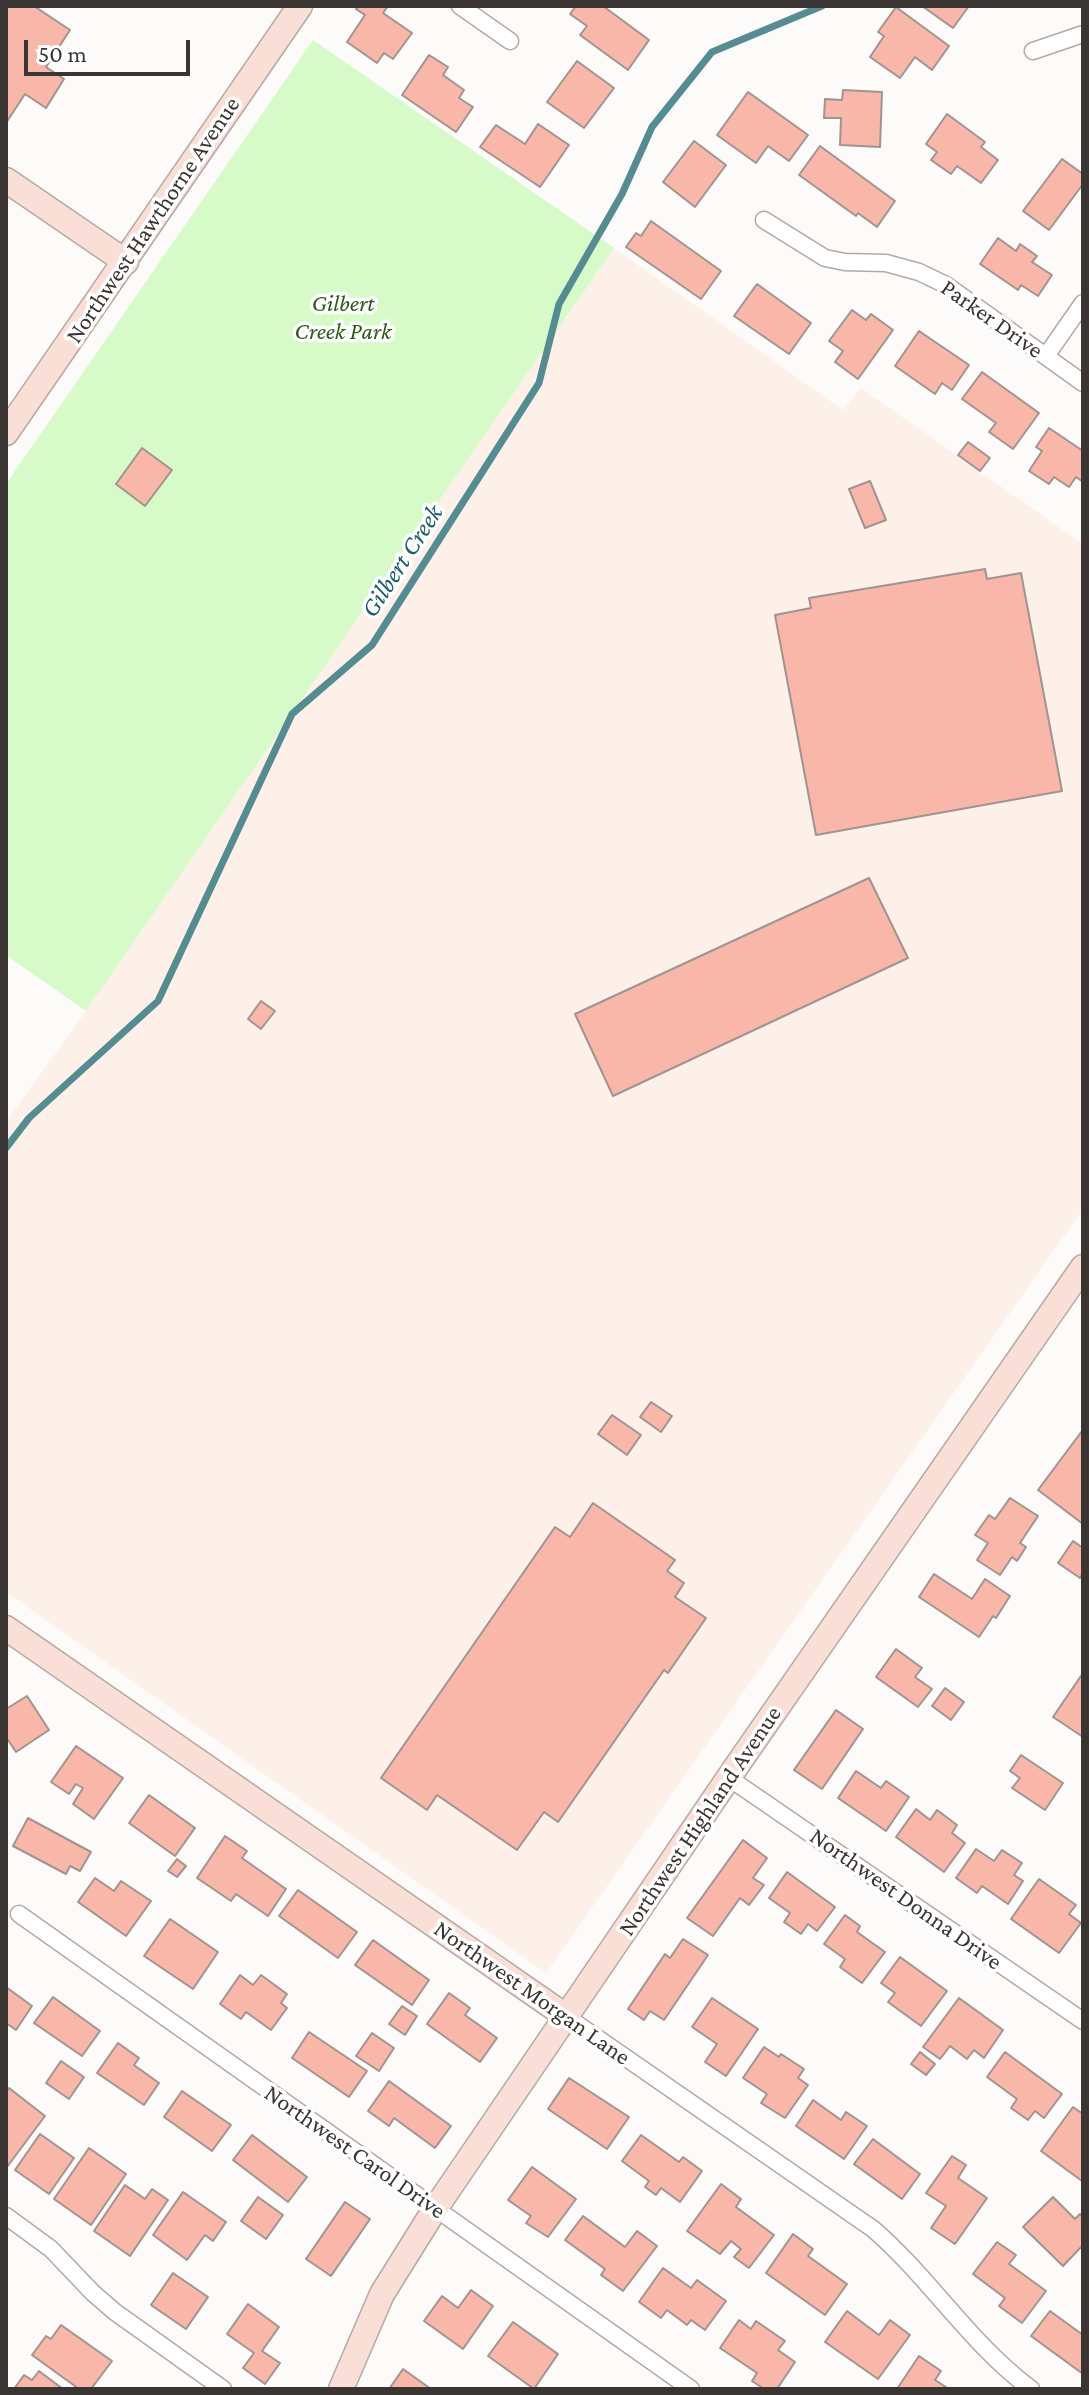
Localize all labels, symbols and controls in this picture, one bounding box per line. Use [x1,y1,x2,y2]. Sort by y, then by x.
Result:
scale bar [28,24,194,74]
text: 50 m [38,40,87,67]
street label: Northwest Hawthorne Avenue [60,91,246,349]
street label: Parker Drive [935,273,1049,365]
park label: Gilbert Creek Park [295,290,391,346]
water label: Gilbert Creek [354,499,450,623]
street label: Northwest Highland Avenue [612,1700,788,1942]
street label: Northwest Donna Drive [804,1822,1008,1976]
street label: Northwest Morgan Lane [428,1914,636,2072]
street label: Northwest Carol Drive [259,2079,451,2225]

